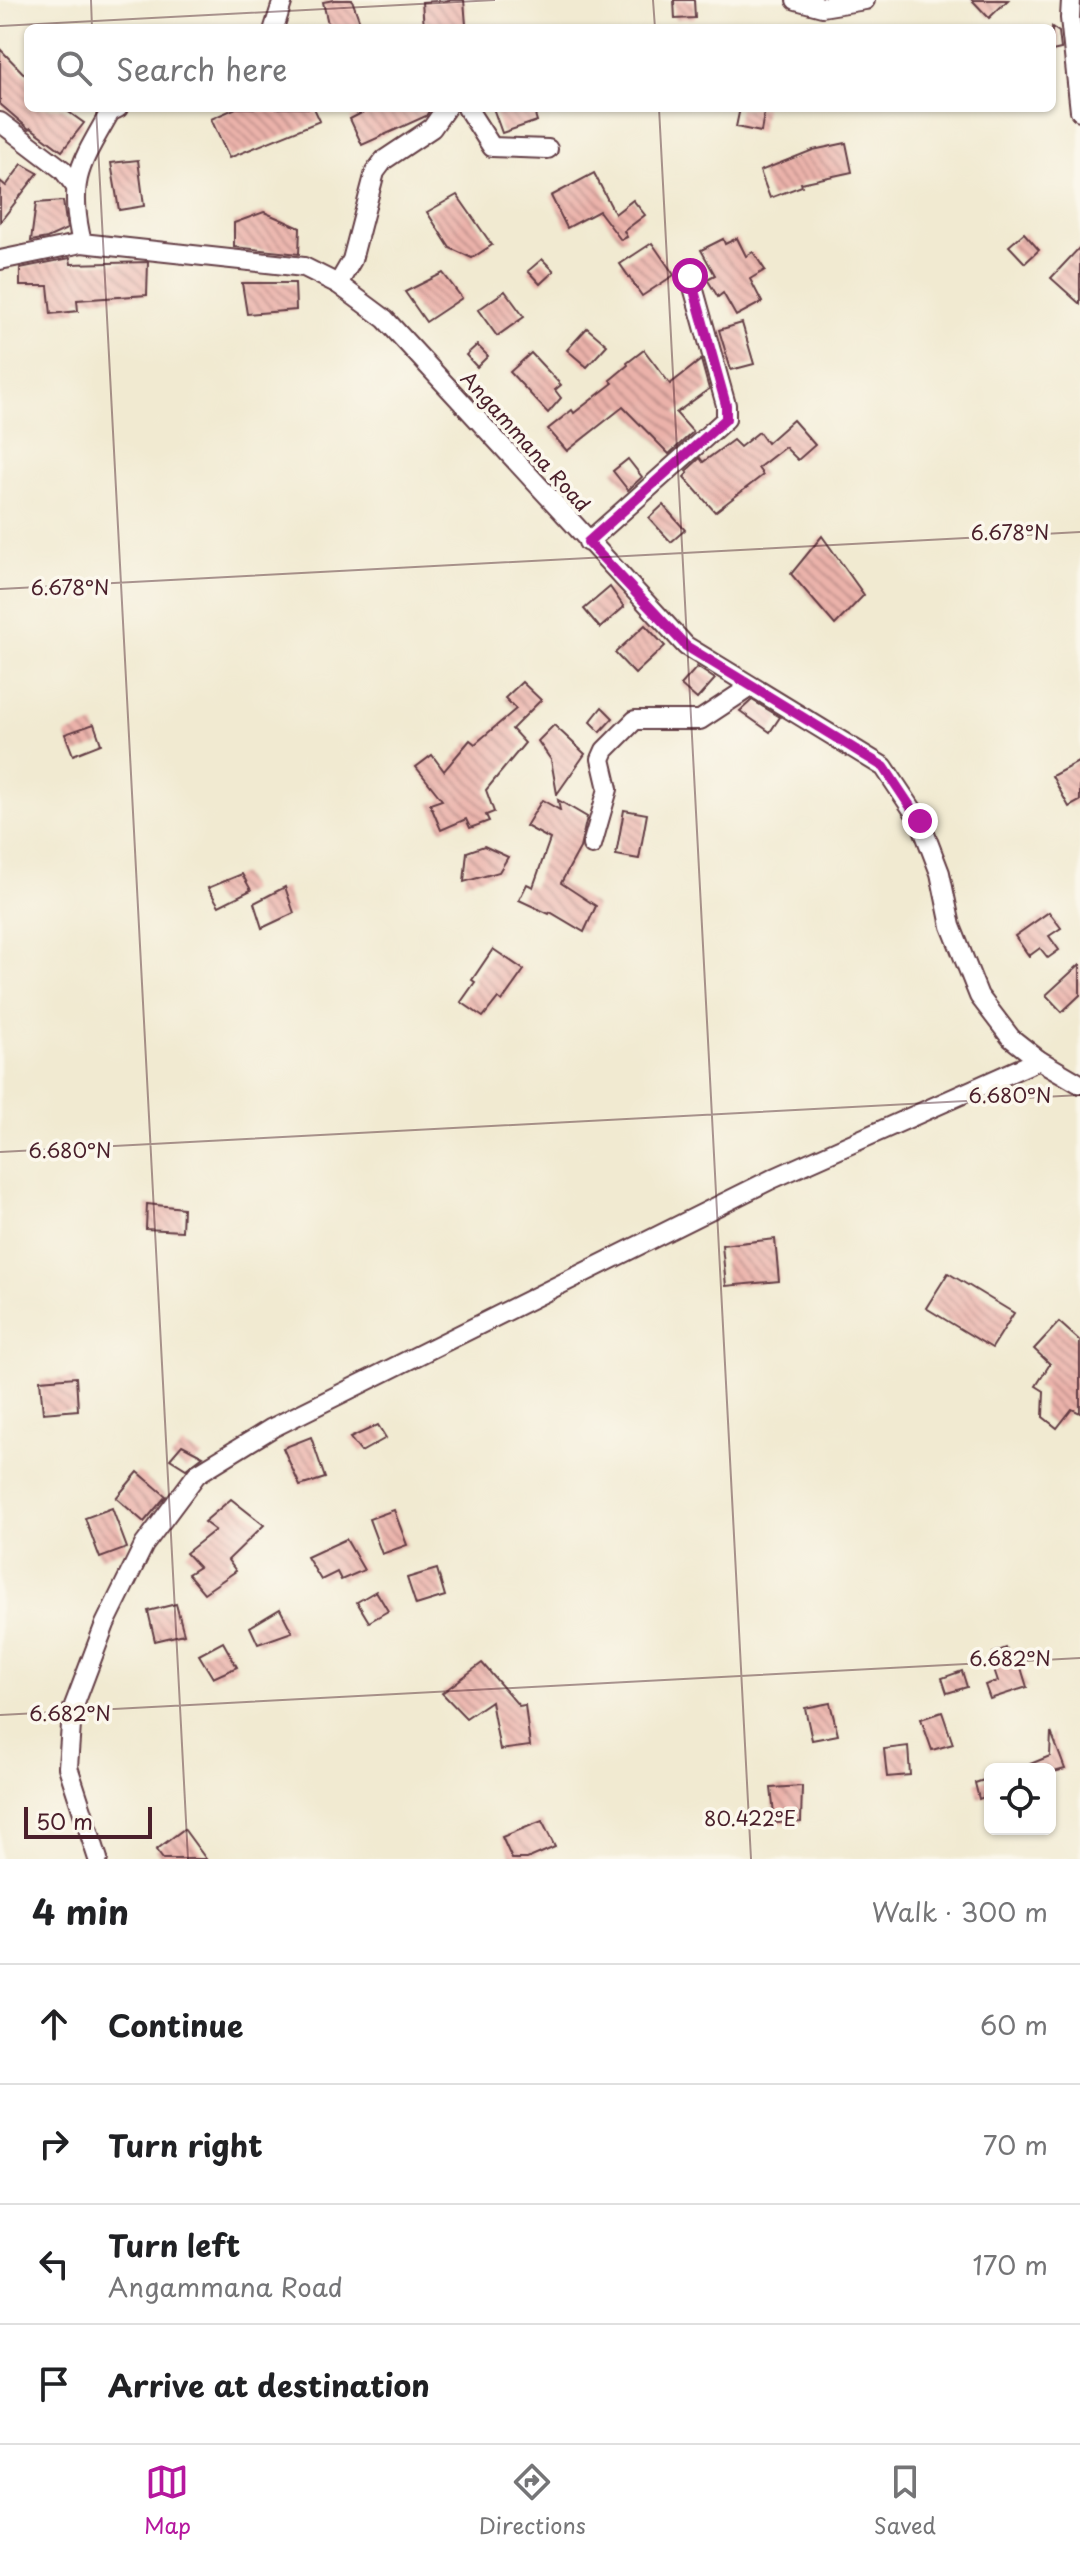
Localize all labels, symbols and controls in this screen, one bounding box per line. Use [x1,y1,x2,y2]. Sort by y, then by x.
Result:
search box [24,24,1056,112]
icon: search [52,46,96,90]
text: Search here [116,46,288,91]
route start [672,258,708,294]
street label: Angammana Road [454,364,598,518]
text: 6.678°N [971,517,1049,547]
text: 6.678°N [31,572,109,602]
route end [902,803,938,839]
text: 6.680°N [969,1080,1051,1110]
text: 6.680°N [29,1135,111,1165]
text: 6.682°N [969,1643,1051,1673]
text: 6.682°N [29,1698,111,1728]
map controls [984,1763,1056,1835]
button: locate [984,1763,1056,1835]
scale bar [24,1803,152,1839]
text: 80.422°E [704,1803,796,1833]
text: 50 m [36,1804,93,1837]
text: 4 min [32,1885,129,1937]
text: Walk · 300 m [872,1892,1048,1931]
icon: ahead [32,2002,76,2046]
text: Continue [108,2002,243,2047]
text: 60 m [980,2005,1048,2044]
icon: right [32,2122,76,2166]
text: Turn right [108,2122,263,2167]
text: 70 m [983,2125,1048,2164]
text: Turn left [108,2222,240,2267]
icon: left [32,2242,76,2286]
text: 170 m [973,2245,1048,2284]
text: Angammana Road [108,2267,343,2306]
icon: arrive [32,2362,76,2406]
text: Arrive at destination [108,2362,430,2407]
tab: Map [144,2460,191,2541]
tab: Directions [479,2460,586,2541]
tab: Saved [874,2460,936,2541]

